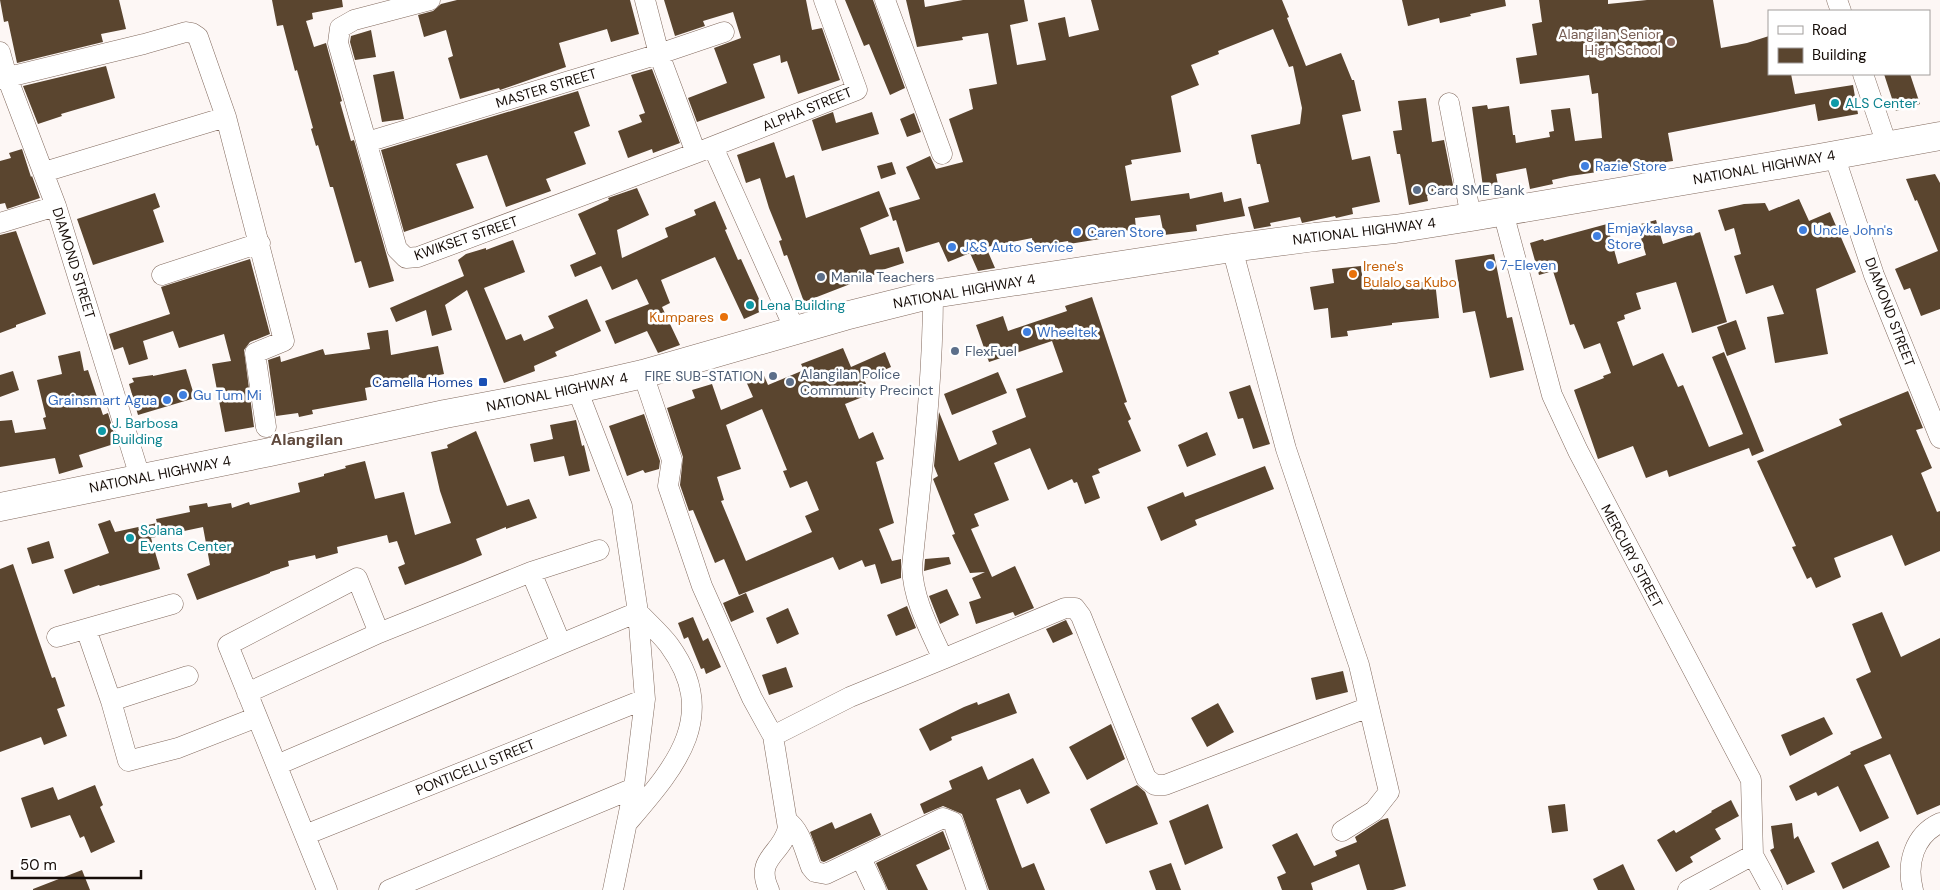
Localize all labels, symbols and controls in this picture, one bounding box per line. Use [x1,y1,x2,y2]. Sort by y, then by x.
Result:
legend [1768,10,1930,75]
text: Road [1812,20,1847,40]
place label: Alangilan Senior High School [1558,25,1661,59]
marker: Alangilan Senior High School [1665,36,1677,48]
text: Building [1812,45,1867,65]
street label: MASTER STREET [493,64,599,112]
street label: ALPHA STREET [760,83,855,135]
place label: ALS Center [1845,94,1918,112]
marker: ALS Center [1829,97,1841,109]
street label: NATIONAL HIGHWAY 4 [1692,146,1837,188]
place label: Razie Store [1595,157,1667,175]
marker: Razie Store [1579,160,1591,172]
place label: Card SME Bank [1427,181,1525,199]
marker: Card SME Bank [1411,184,1423,196]
street label: DIAMOND STREET [48,205,100,321]
street label: KWIKSET STREET [412,212,520,264]
street label: NATIONAL HIGHWAY 4 [1291,213,1437,249]
place label: Emjaykalaysa Store [1607,219,1693,253]
place label: Uncle John's [1813,221,1893,239]
place label: Caren Store [1087,223,1164,241]
marker: Uncle John's [1797,224,1809,236]
marker: Caren Store [1071,226,1083,238]
marker: Emjaykalaysa Store [1591,230,1603,242]
place label: J&S Auto Service [962,238,1074,256]
marker: J&S Auto Service [946,241,958,253]
street label: DIAMOND STREET [1861,255,1919,369]
place label: 7-Eleven [1500,256,1556,274]
place label: Irene's Bulalo sa Kubo [1363,257,1457,291]
marker: 7-Eleven [1484,259,1496,271]
place label: Manila Teachers [831,268,935,286]
marker: Irene's Bulalo sa Kubo [1347,268,1359,280]
street label: NATIONAL HIGHWAY 4 [892,270,1037,312]
marker: Manila Teachers [815,271,827,283]
place label: Lena Building [760,296,846,314]
marker: Lena Building [744,299,756,311]
place label: Kumpares [649,308,714,326]
marker: Kumpares [718,311,730,323]
place label: Wheeltek [1037,323,1098,341]
marker: Wheeltek [1021,326,1033,338]
place label: FlexFuel [965,342,1017,360]
marker: FlexFuel [949,345,961,357]
place label: Alangilan Police Community Precinct [800,365,933,399]
place label: FIRE SUB-STATION [645,367,763,385]
street label: NATIONAL HIGHWAY 4 [485,368,630,416]
marker: FIRE SUB-STATION [767,370,779,382]
place label: Camella Homes [372,373,473,391]
marker: Camella Homes [477,376,489,388]
marker: Alangilan Police Community Precinct [784,376,796,388]
place label: Gu Tum Mi [193,386,262,404]
marker: Gu Tum Mi [177,389,189,401]
place label: Grainsmart Agua [48,391,157,409]
marker: Grainsmart Agua [161,394,173,406]
place label: J. Barbosa Building [112,414,178,448]
marker: J. Barbosa Building [96,425,108,437]
district label: Alangilan [271,429,343,450]
street label: NATIONAL HIGHWAY 4 [88,451,233,497]
street label: MERCURY STREET [1597,501,1667,611]
place label: Solana Events Center [140,521,232,555]
marker: Solana Events Center [124,532,136,544]
street label: PONTICELLI STREET [413,735,537,799]
scale bar [12,848,141,880]
text: 50 m [20,855,57,875]

